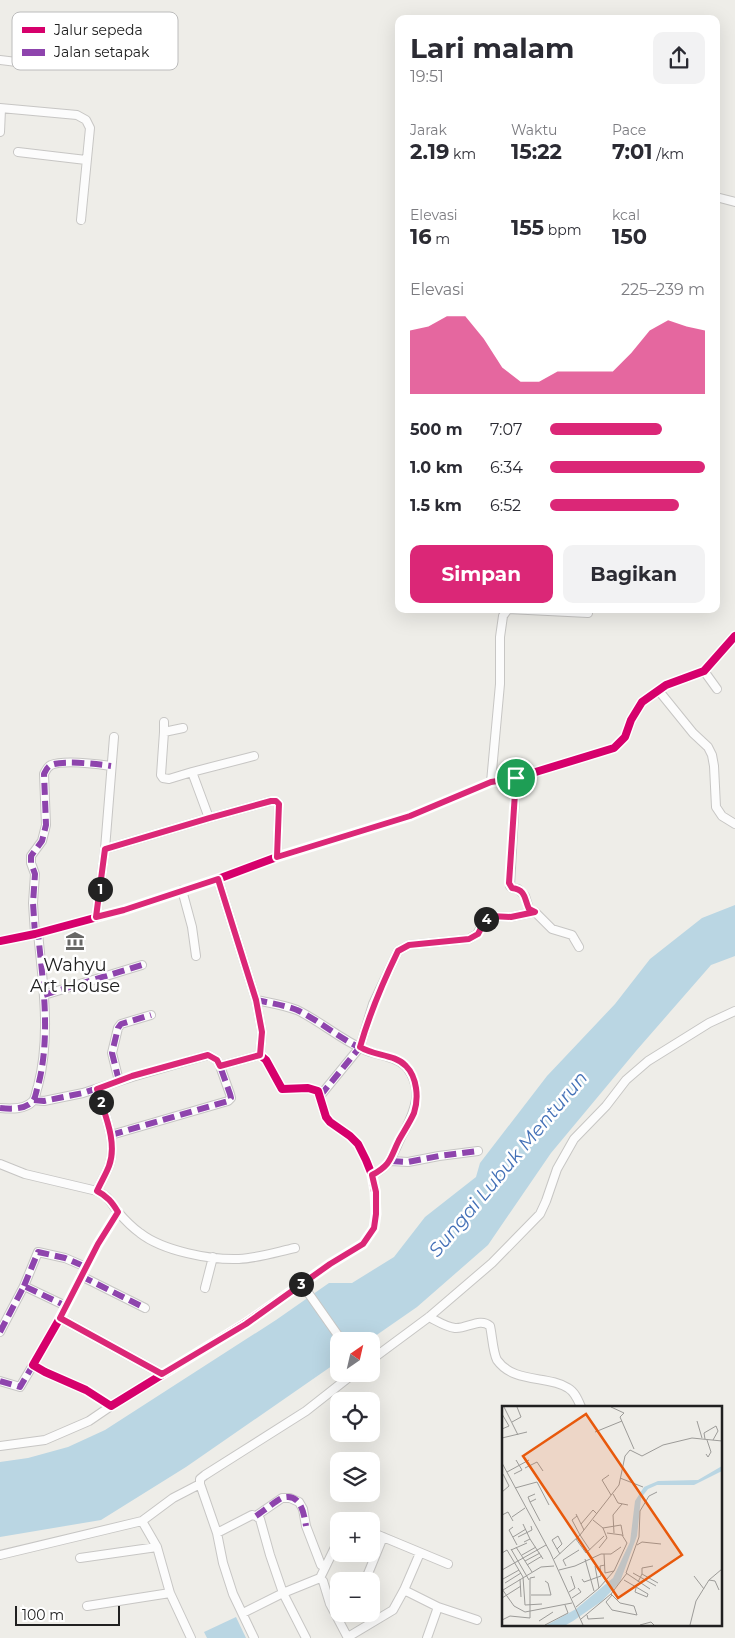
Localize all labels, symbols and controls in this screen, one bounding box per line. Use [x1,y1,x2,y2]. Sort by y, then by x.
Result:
legend [12,12,178,70]
text: Jalur sepeda [53,21,143,39]
text: Lari malam [410,31,574,65]
button: share [653,32,705,84]
text: Jalan setapak [53,43,150,61]
text: 19:51 [410,67,444,86]
text: Jarak [410,121,447,139]
text: Waktu [511,121,558,139]
text: Pace [612,121,646,139]
text: 2.19 [410,139,449,164]
text: 15:22 [511,139,562,164]
text: 7:01 [612,139,653,164]
text: km [449,145,476,163]
text: /km [653,145,684,163]
text: Elevasi [410,206,458,224]
text: kcal [612,206,640,224]
text: 155 [511,215,544,240]
text: bpm [544,221,582,239]
text: 16 [410,224,432,249]
text: 150 [612,224,647,249]
text: m [432,230,450,248]
text: Elevasi [410,280,464,299]
text: 225–239 m [621,280,705,299]
text: 500 m [410,420,463,439]
text: 7:07 [490,420,522,439]
text: 1.0 km [410,458,463,477]
text: 6:34 [490,458,523,477]
text: 1.5 km [410,496,462,515]
text: 6:52 [490,496,521,515]
button: Simpan [410,545,553,603]
button: Bagikan [563,545,705,603]
pin [495,757,537,799]
icon: arrive [502,764,530,792]
pin: 1 [88,876,112,902]
text: 1 [98,880,103,898]
pin: 4 [474,906,498,932]
text: 4 [482,910,491,928]
museum icon: Wahyu Art House [64,930,86,952]
place label: Wahyu Art House [30,954,120,997]
water label: Sungai Lubuk Menturun [424,1067,592,1261]
pin: 2 [88,1090,114,1114]
text: 2 [97,1093,106,1111]
pin: 3 [288,1272,314,1296]
text: 3 [297,1275,306,1293]
north arrow [330,1332,380,1382]
map controls [330,1332,380,1622]
button: locate [330,1392,380,1442]
inset map [502,1406,722,1626]
button: layers [330,1452,380,1502]
button: + [330,1512,380,1562]
button: − [330,1572,380,1622]
scale bar [15,1603,120,1626]
text: 100 m [22,1606,64,1624]

